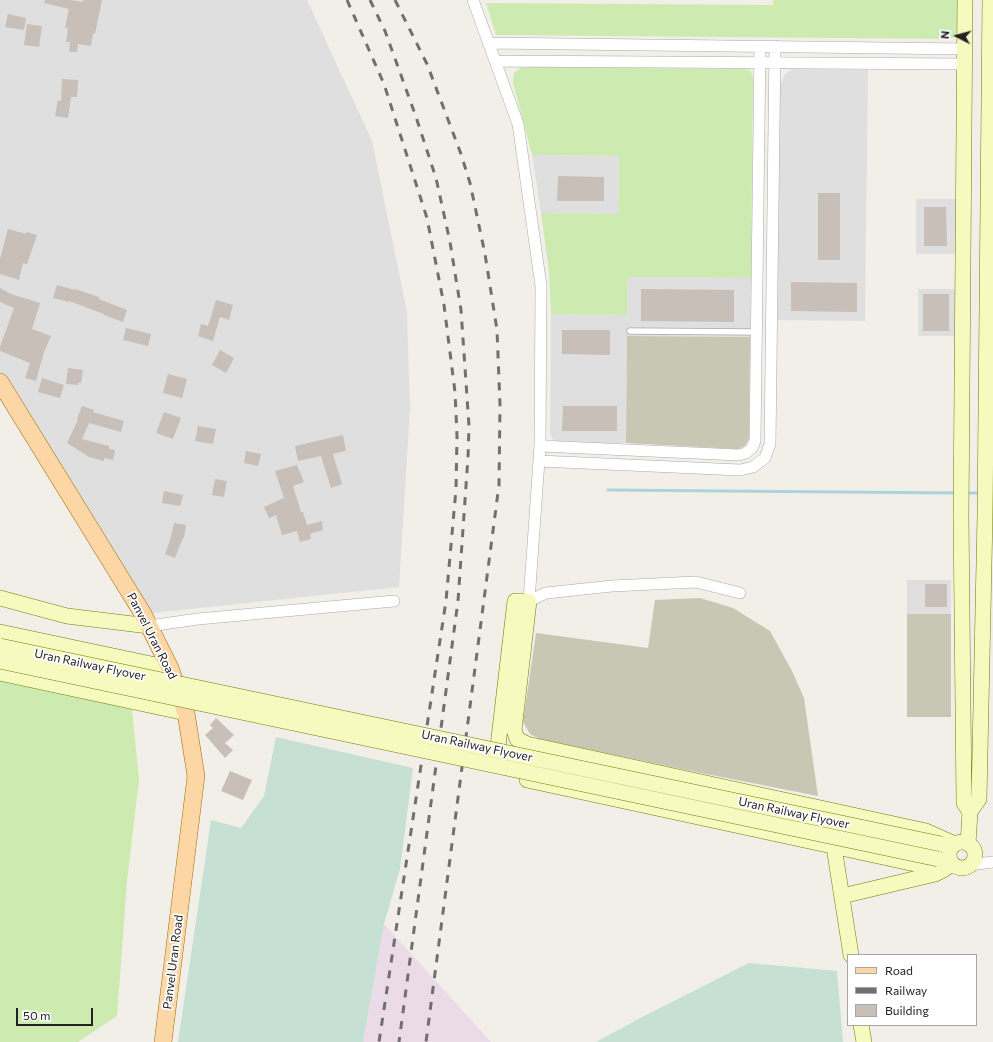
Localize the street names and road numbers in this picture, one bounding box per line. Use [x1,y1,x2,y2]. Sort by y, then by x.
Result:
street label: Panvel Uran Road [124,590,180,682]
street label: Uran Railway Flyover [33,646,147,684]
street label: Uran Railway Flyover [420,727,534,765]
street label: Uran Railway Flyover [737,794,851,832]
street label: Panvel Uran Road [160,914,186,1010]

